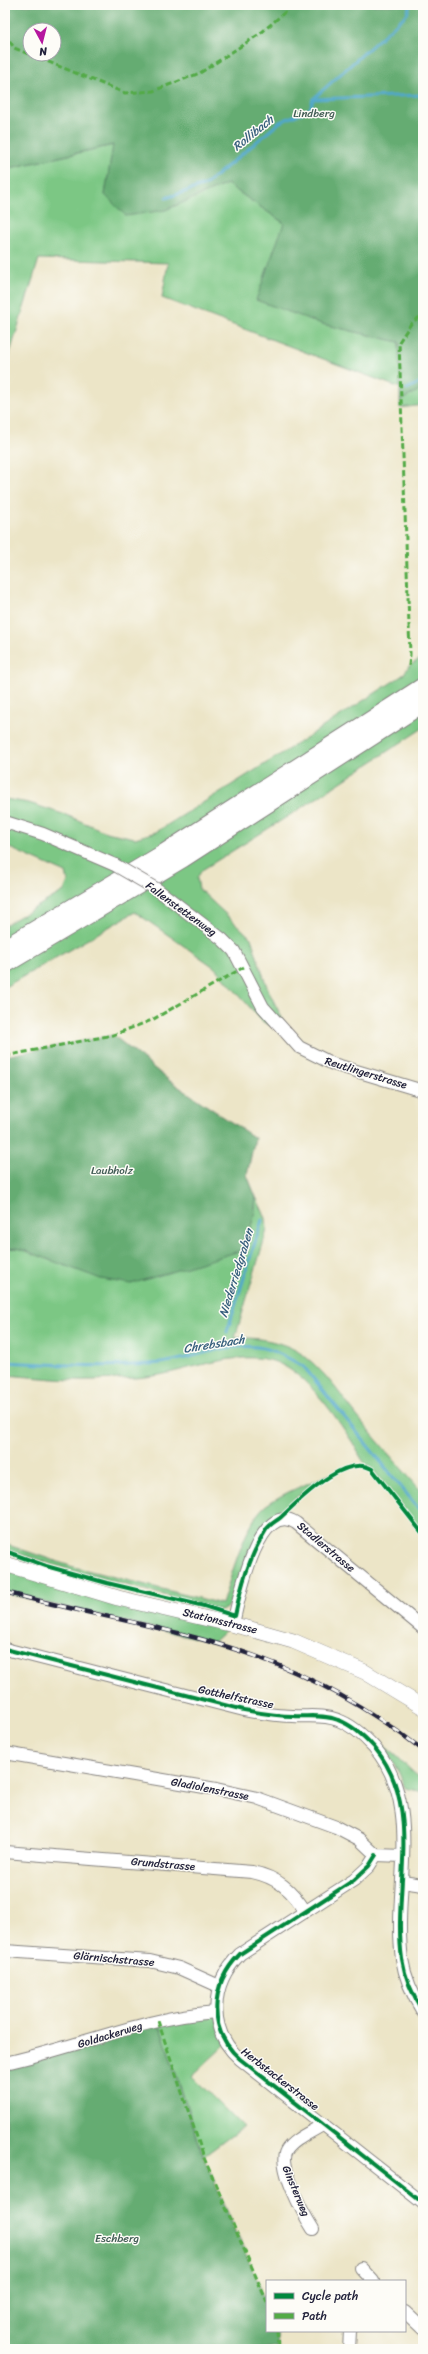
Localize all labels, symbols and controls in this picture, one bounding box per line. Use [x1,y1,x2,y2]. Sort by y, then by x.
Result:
north arrow [22,22,62,62]
text: N [38,41,49,61]
park label: Lindberg [293,104,335,123]
water label: Rollibach [227,108,280,157]
street label: Fallenstettenweg [141,877,221,942]
street label: Reutlingerstrasse [323,1051,410,1095]
park label: Laubholz [91,1161,134,1180]
water label: Niederriedgraben [212,1224,260,1320]
water label: Chrebsbach [182,1328,248,1360]
street label: Stadlerstrasse [293,1517,360,1577]
street label: Stationsstrasse [181,1603,260,1640]
street label: Gotthelfstrasse [197,1680,276,1714]
street label: Gladiolenstrasse [169,1772,251,1806]
street label: Grundstrasse [130,1852,197,1876]
street label: Glärnischstrasse [73,1946,156,1972]
street label: Goldackerweg [75,2016,145,2054]
street label: Herbstackerstrasse [237,2042,323,2116]
street label: Ginsterweg [277,2162,315,2220]
park label: Eschberg [95,2229,140,2248]
legend [266,2280,406,2332]
text: Cycle path [302,2285,358,2307]
text: Path [302,2305,327,2327]

